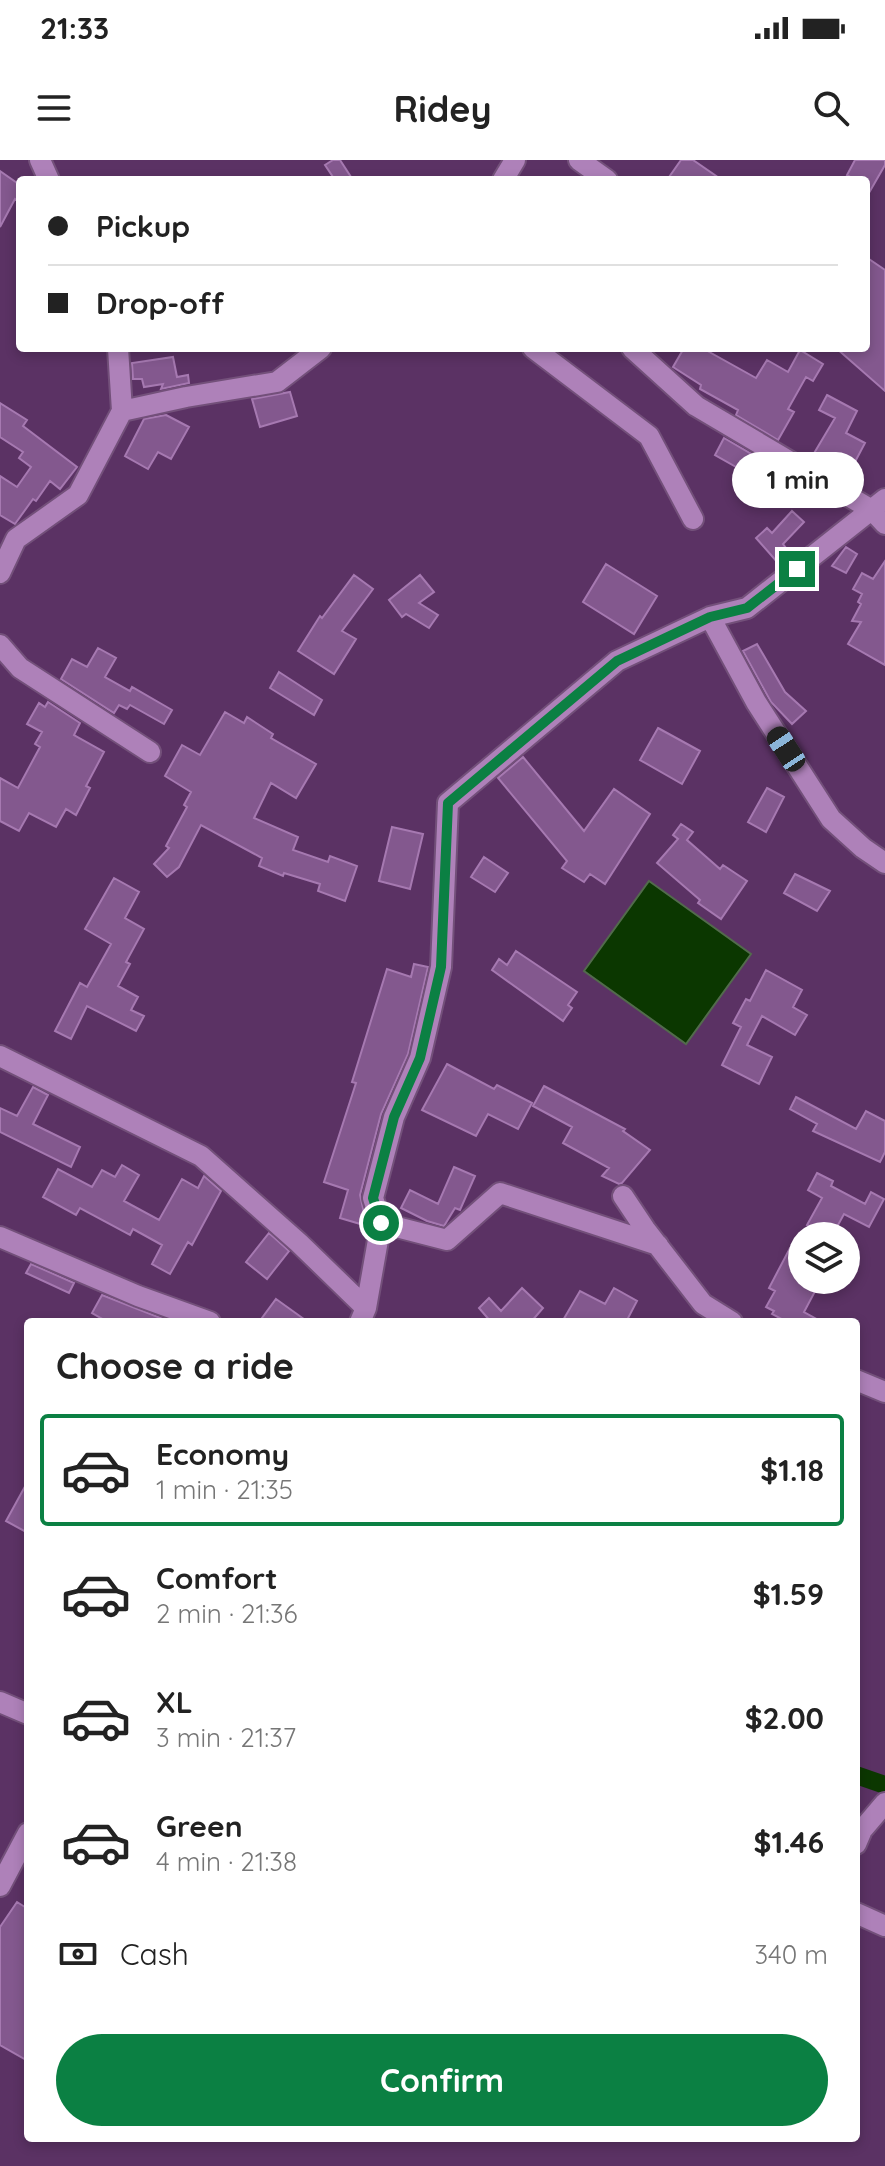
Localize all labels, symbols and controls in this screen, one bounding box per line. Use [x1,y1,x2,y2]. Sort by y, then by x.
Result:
text: 21:33 [40,9,109,47]
icon: menu [32,86,76,130]
text: Ridey [393,86,492,131]
icon: search [809,86,853,130]
text: Pickup [96,207,190,245]
text: Drop-off [96,284,224,322]
callout: 1 min [731,453,863,509]
text: 1 min [767,463,830,496]
route end [779,551,815,587]
car [763,722,809,776]
route start [363,1205,399,1241]
map controls [788,1222,860,1294]
button: layers [788,1222,860,1294]
text: Choose a ride [56,1343,294,1388]
icon: car [60,1434,132,1506]
text: Economy [156,1435,289,1473]
text: $1.18 [760,1451,824,1489]
text: 1 min · 21:35 [156,1473,293,1506]
icon: car [60,1558,132,1630]
text: Comfort [156,1559,277,1597]
text: $1.59 [753,1575,824,1613]
text: 2 min · 21:36 [156,1597,298,1630]
icon: car [60,1682,132,1754]
text: XL [156,1683,193,1721]
text: $2.00 [745,1699,824,1737]
text: 3 min · 21:37 [156,1721,296,1754]
icon: car [60,1806,132,1878]
text: Green [156,1807,243,1845]
text: $1.46 [754,1823,824,1861]
text: 4 min · 21:38 [156,1845,297,1878]
icon: cash [56,1932,100,1976]
text: Cash [120,1935,189,1973]
text: 340 m [754,1938,828,1971]
button: Confirm [56,2034,828,2126]

